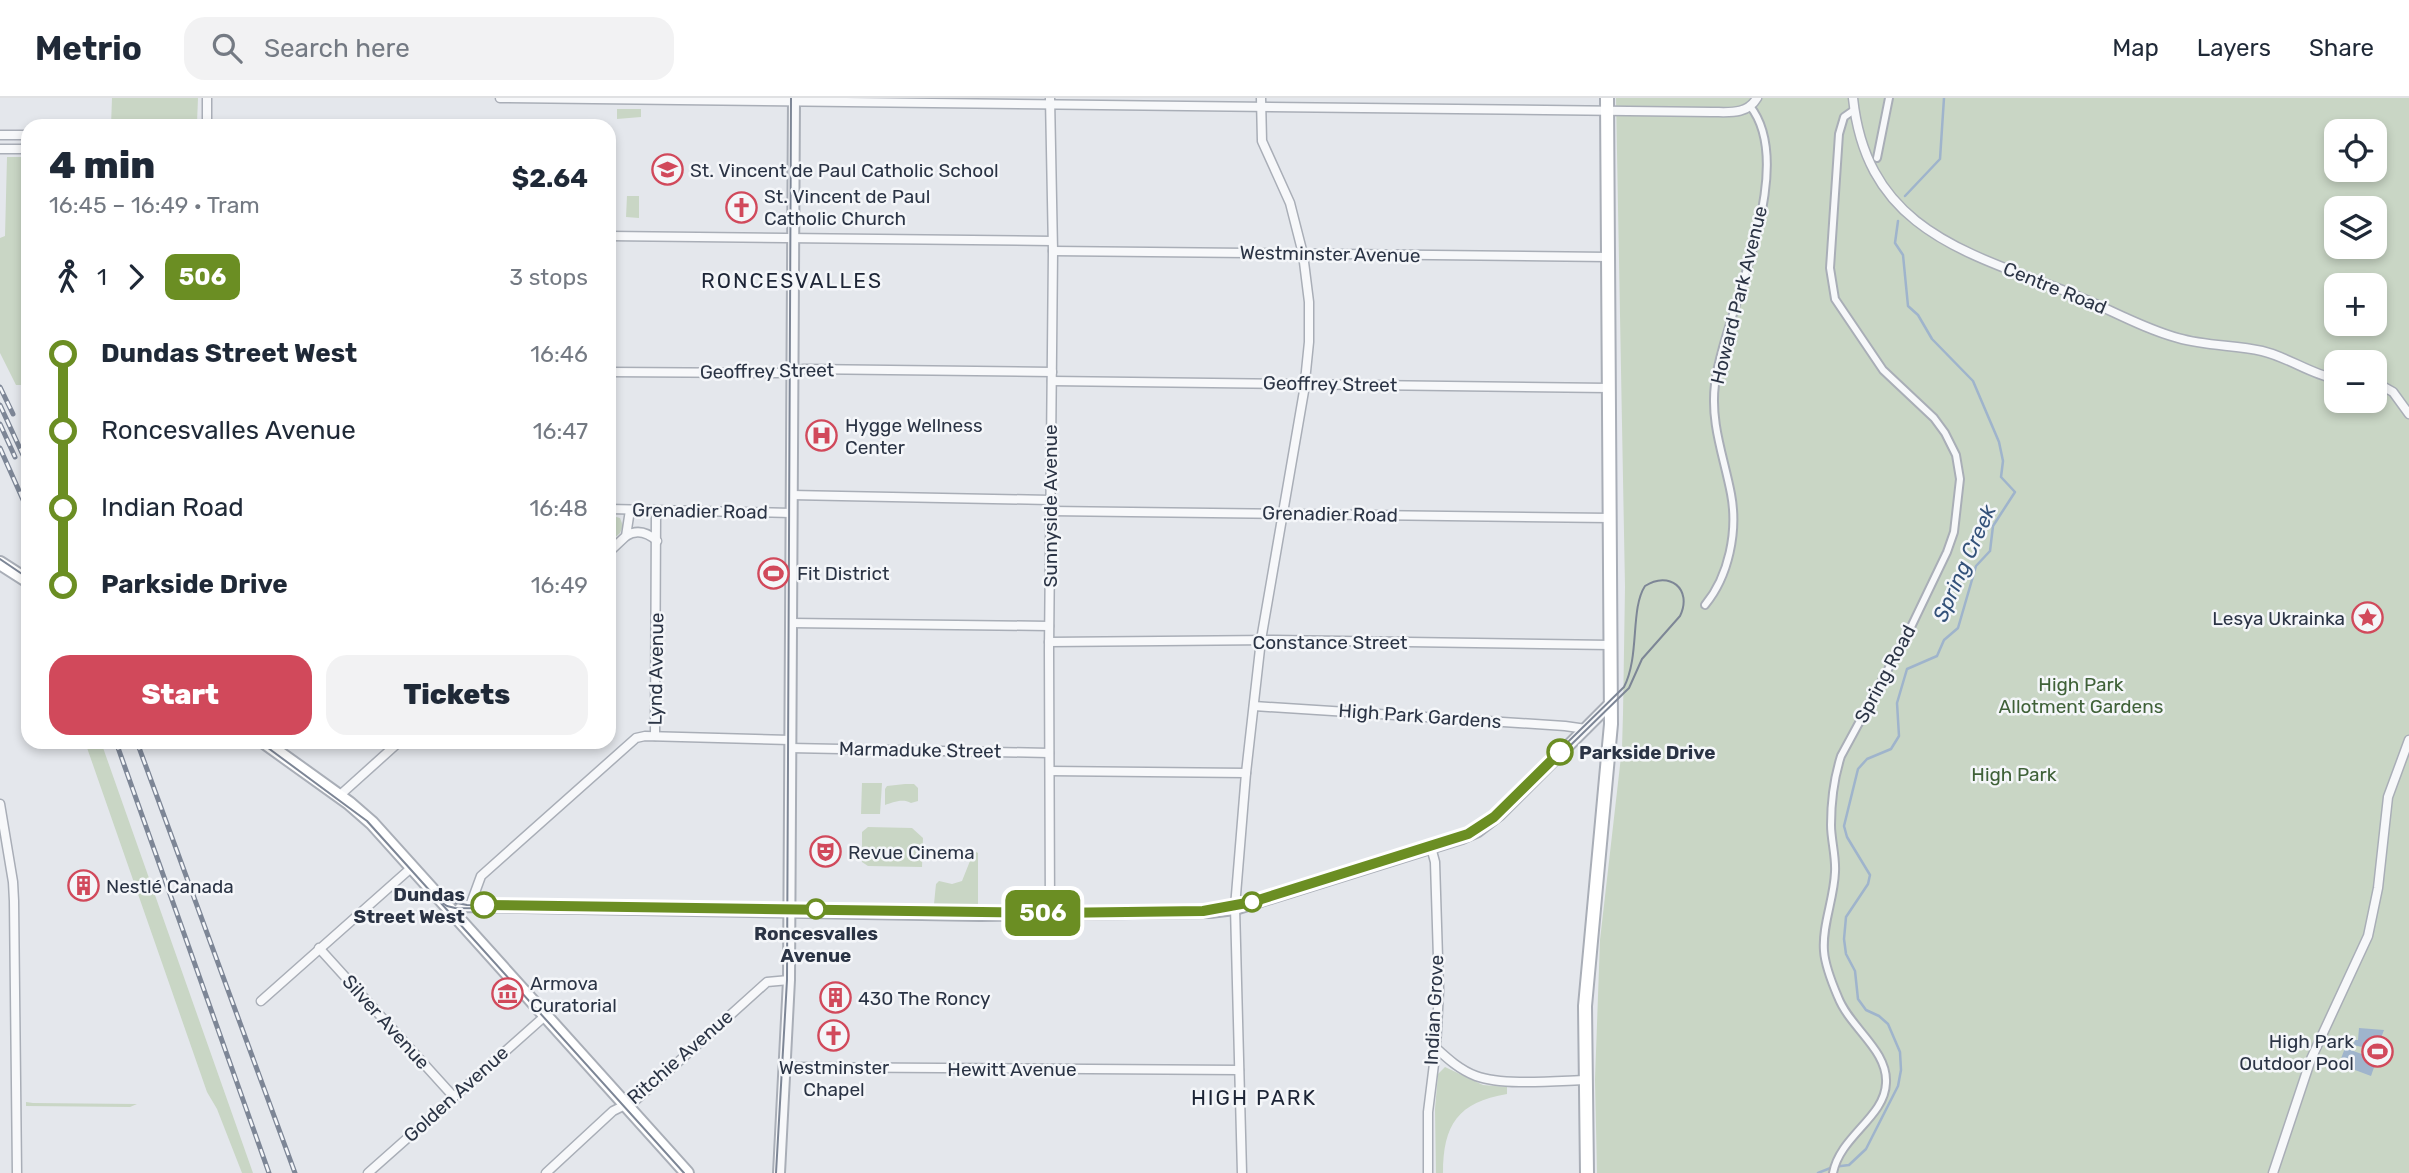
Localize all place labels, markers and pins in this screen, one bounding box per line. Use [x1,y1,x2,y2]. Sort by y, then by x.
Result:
school or university icon: St. Vincent de Paul Catholic School [650,153,684,187]
place label: St. Vincent de Paul Catholic School [690,159,999,182]
place label: St. Vincent de Paul Catholic Church [764,185,930,230]
church icon: St. Vincent de Paul Catholic Church [724,190,758,224]
place label: Hygge Wellness Center [845,414,983,459]
hospital icon: Hygge Wellness Center [805,419,839,453]
sports icon: Fit District [757,556,791,590]
place label: Fit District [797,562,890,585]
place icon: Lesya Ukrainka [2351,601,2385,635]
place label: Lesya Ukrainka [2212,607,2345,630]
marker: Parkside Drive [1547,739,1573,765]
place label: Parkside Drive [1579,741,1716,764]
theatre icon: Revue Cinema [808,835,842,869]
place label: Revue Cinema [848,841,975,864]
building icon: Nestlé Canada [66,869,100,903]
place label: Nestlé Canada [106,875,234,898]
place label: Dundas Street West [354,883,465,928]
marker: Dundas Street West [471,892,497,918]
unlabelled marker [1242,892,1262,912]
marker: Roncesvalles Avenue [806,899,826,919]
place label: Roncesvalles Avenue [754,922,878,967]
place label: Armova Curatorial [530,972,617,1017]
museum icon: Armova Curatorial [490,977,524,1011]
building icon: 430 The Roncy [818,981,852,1015]
place label: 430 The Roncy [858,987,990,1010]
church icon: Westminster Chapel [817,1019,851,1053]
place label: High Park Outdoor Pool [2239,1030,2354,1075]
sports icon: High Park Outdoor Pool [2360,1035,2394,1069]
place label: Westminster Chapel [779,1056,890,1101]

